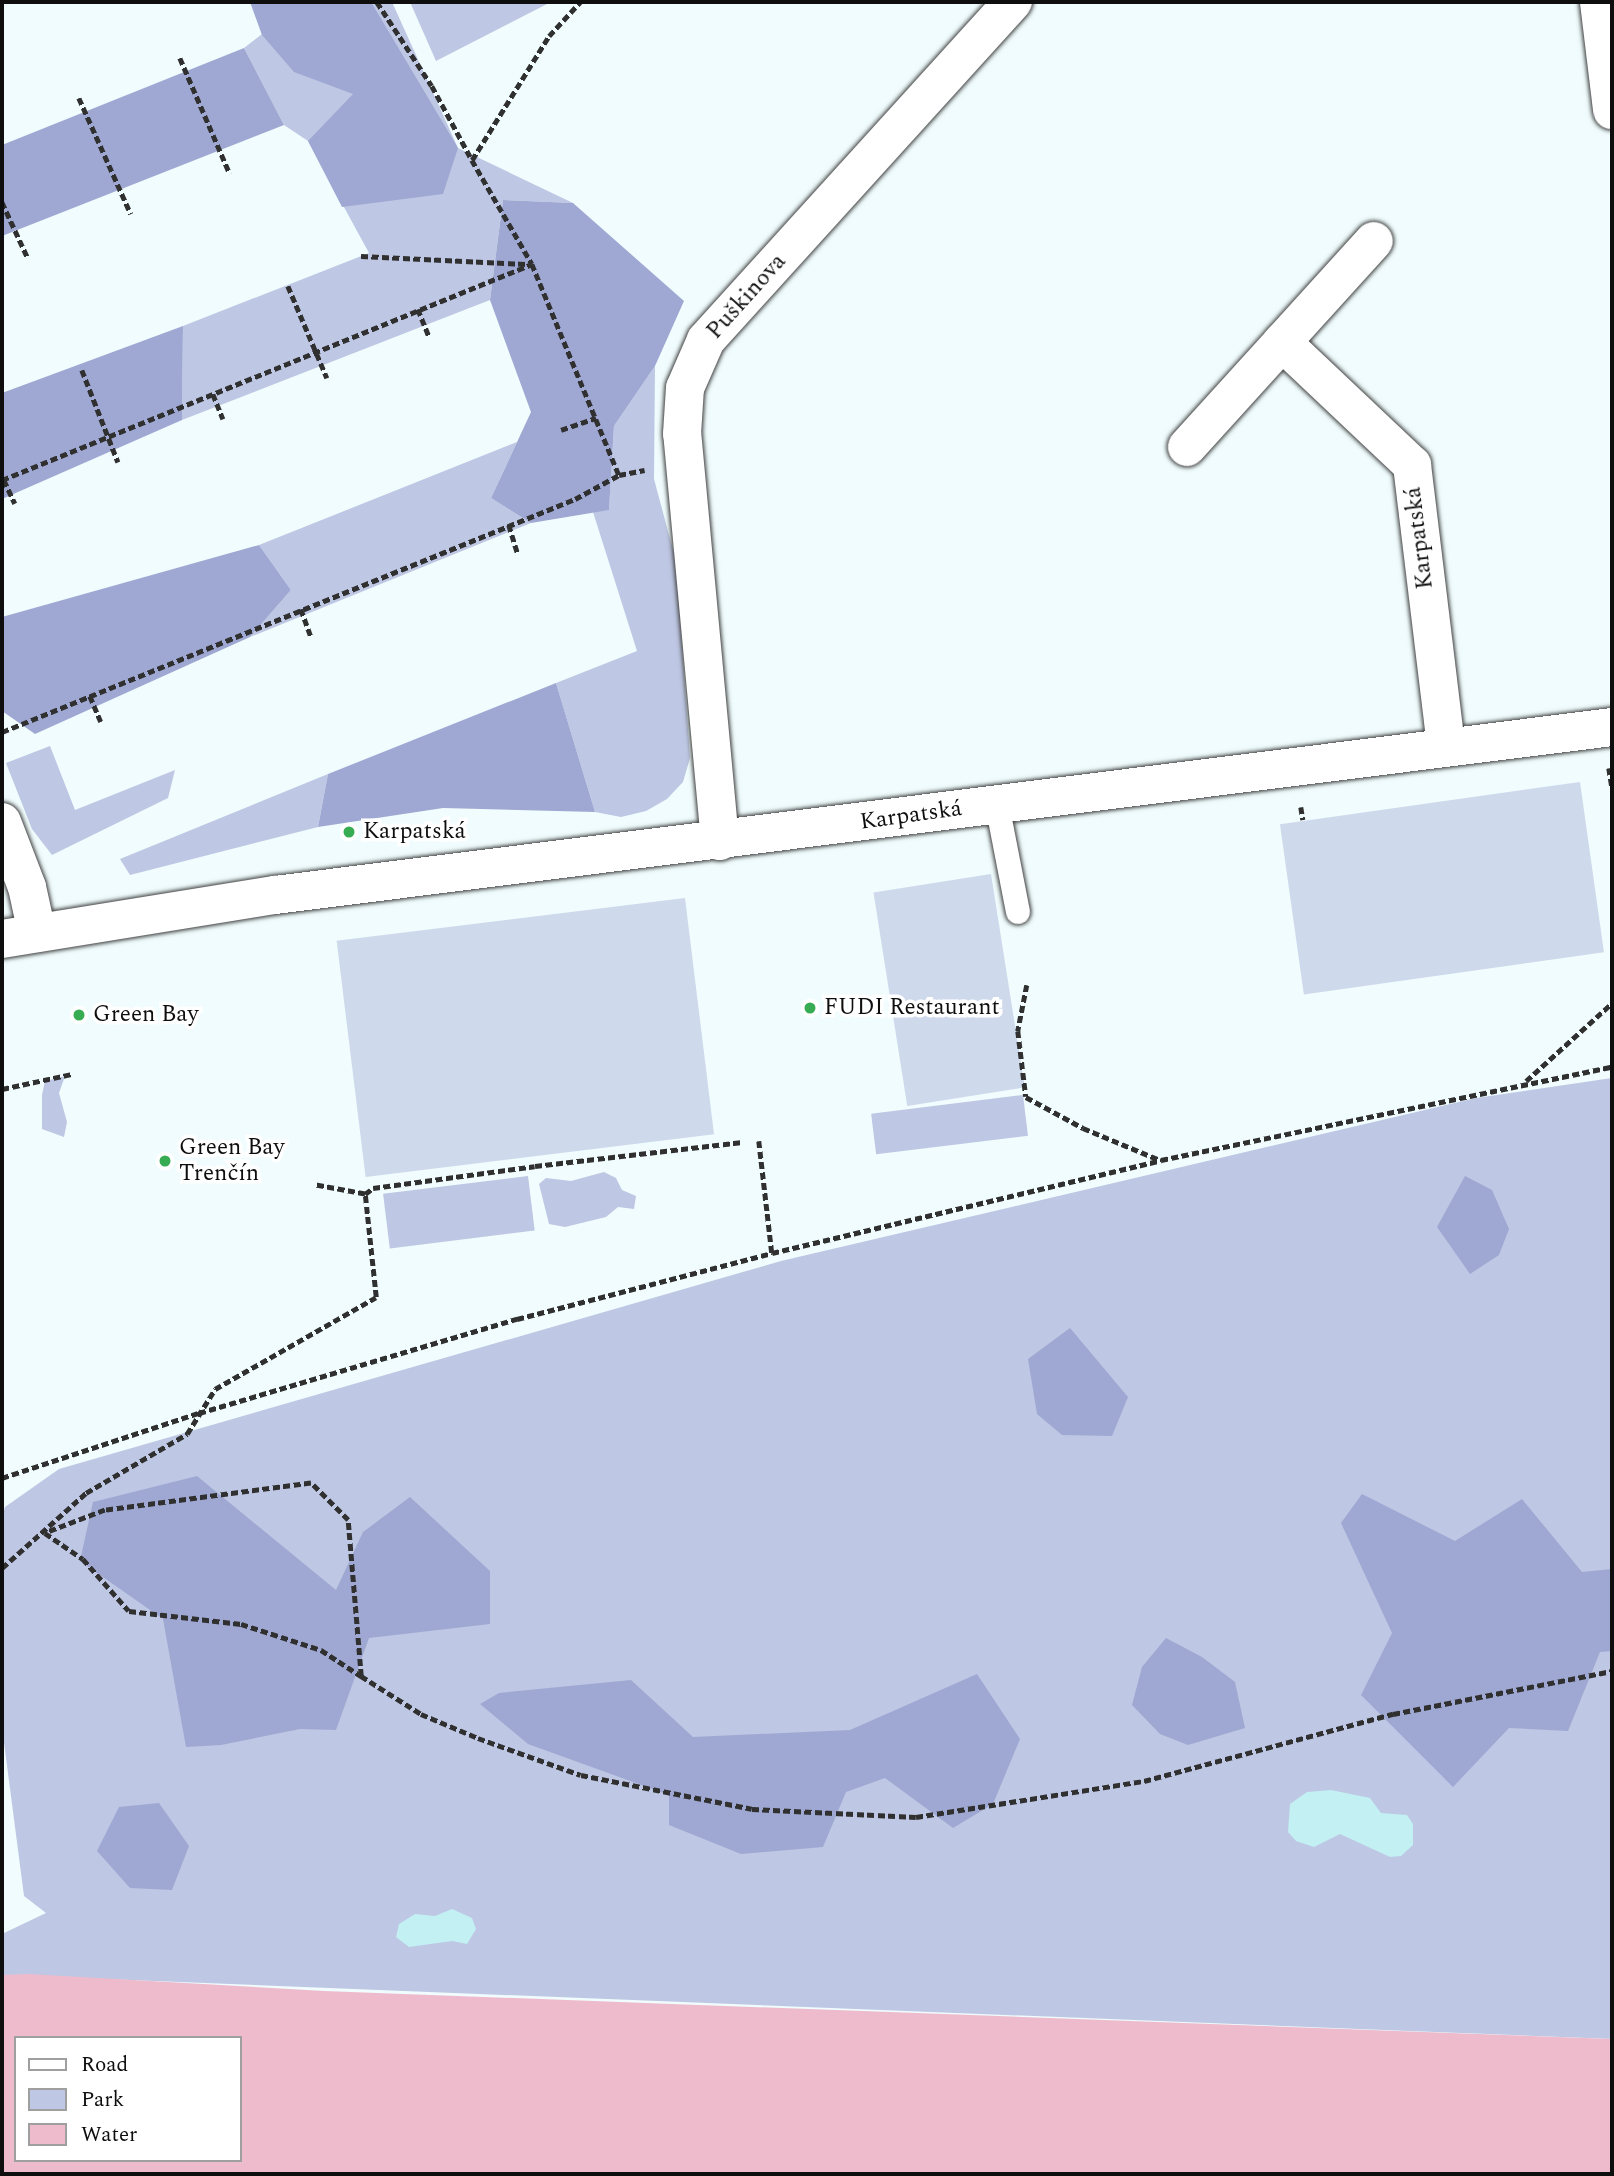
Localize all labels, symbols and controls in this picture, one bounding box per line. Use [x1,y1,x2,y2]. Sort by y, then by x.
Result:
street label: Puškinova [702,249,792,345]
street label: Karpatská [1400,485,1440,591]
street label: Karpatská [858,795,964,837]
place label: Karpatská [363,818,466,846]
marker: Karpatská [341,824,357,840]
place label: FUDI Restaurant [824,994,1000,1022]
marker: FUDI Restaurant [802,1000,818,1016]
place label: Green Bay [93,1001,199,1029]
marker: Green Bay [71,1007,87,1023]
place label: Green Bay Trenčín [179,1134,285,1188]
marker: Green Bay Trenčín [157,1153,173,1169]
legend [14,2036,242,2162]
text: Road [81,2049,128,2081]
text: Park [81,2084,124,2116]
text: Water [81,2119,137,2151]

